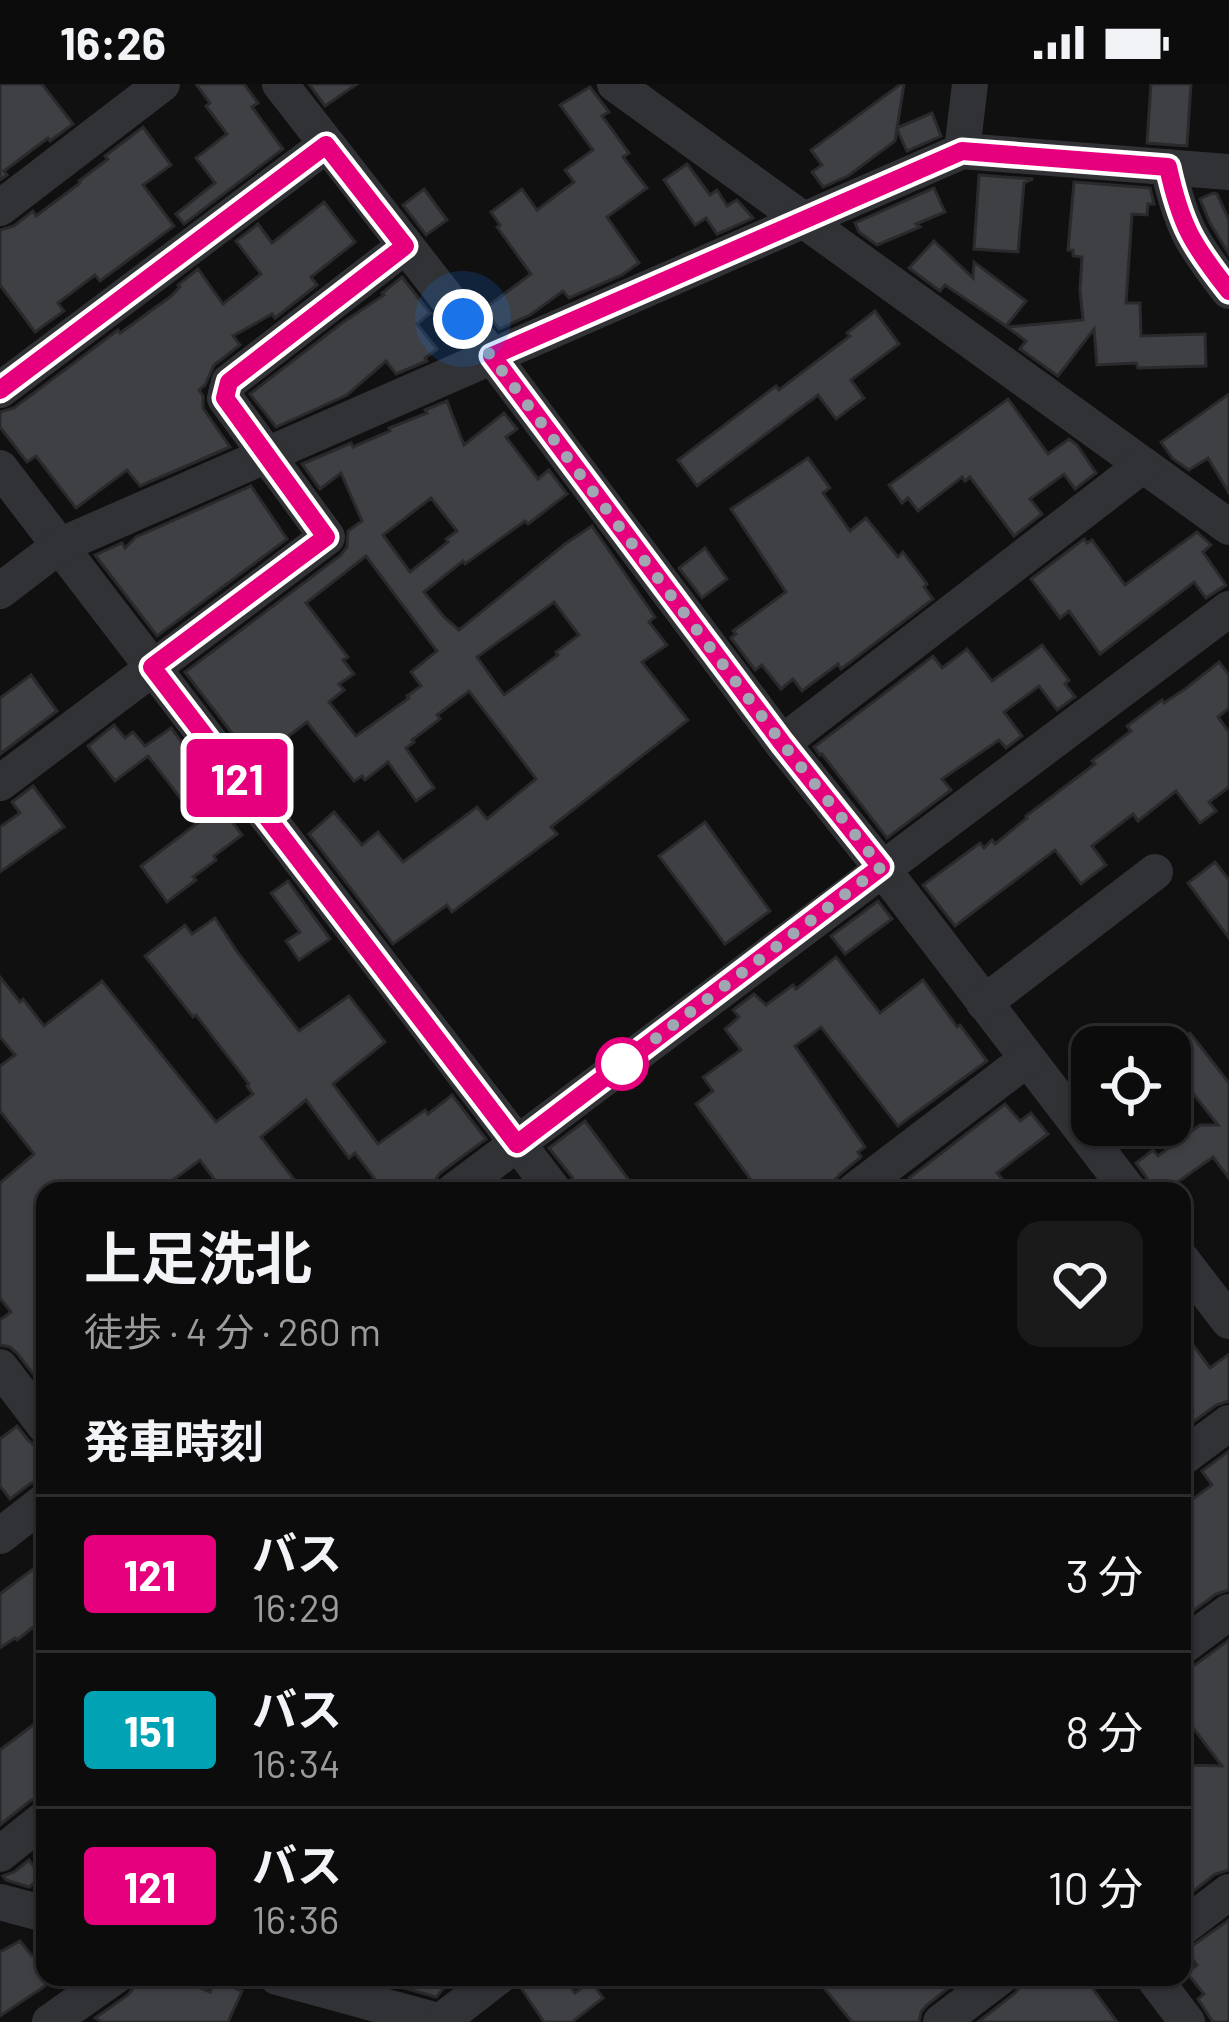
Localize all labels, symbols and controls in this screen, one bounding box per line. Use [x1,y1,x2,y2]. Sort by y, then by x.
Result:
text: 16:26 [60,15,166,69]
your location [433,289,493,349]
line badge: 121 [168,739,306,817]
text: 121 [210,753,264,803]
map controls [1071,1026,1191,1146]
button: locate [1071,1026,1191,1146]
unlabelled marker [597,1039,647,1089]
button: heart [1017,1221,1143,1347]
text: 上足洗北 [84,1222,312,1290]
text: 徒歩 · 4 分 · 260 m [84,1307,381,1354]
text: 発車時刻 [84,1413,264,1467]
text: バス [252,1525,342,1579]
text: 3 分 [1066,1548,1143,1602]
text: 121 [123,1549,177,1599]
text: 16:29 [252,1583,340,1630]
text: バス [252,1681,342,1735]
text: 8 分 [1066,1704,1143,1758]
text: 151 [124,1705,176,1755]
text: 16:34 [252,1739,341,1786]
text: バス [252,1837,342,1891]
text: 10 分 [1048,1860,1143,1914]
text: 121 [123,1861,177,1911]
text: 16:36 [252,1895,339,1942]

